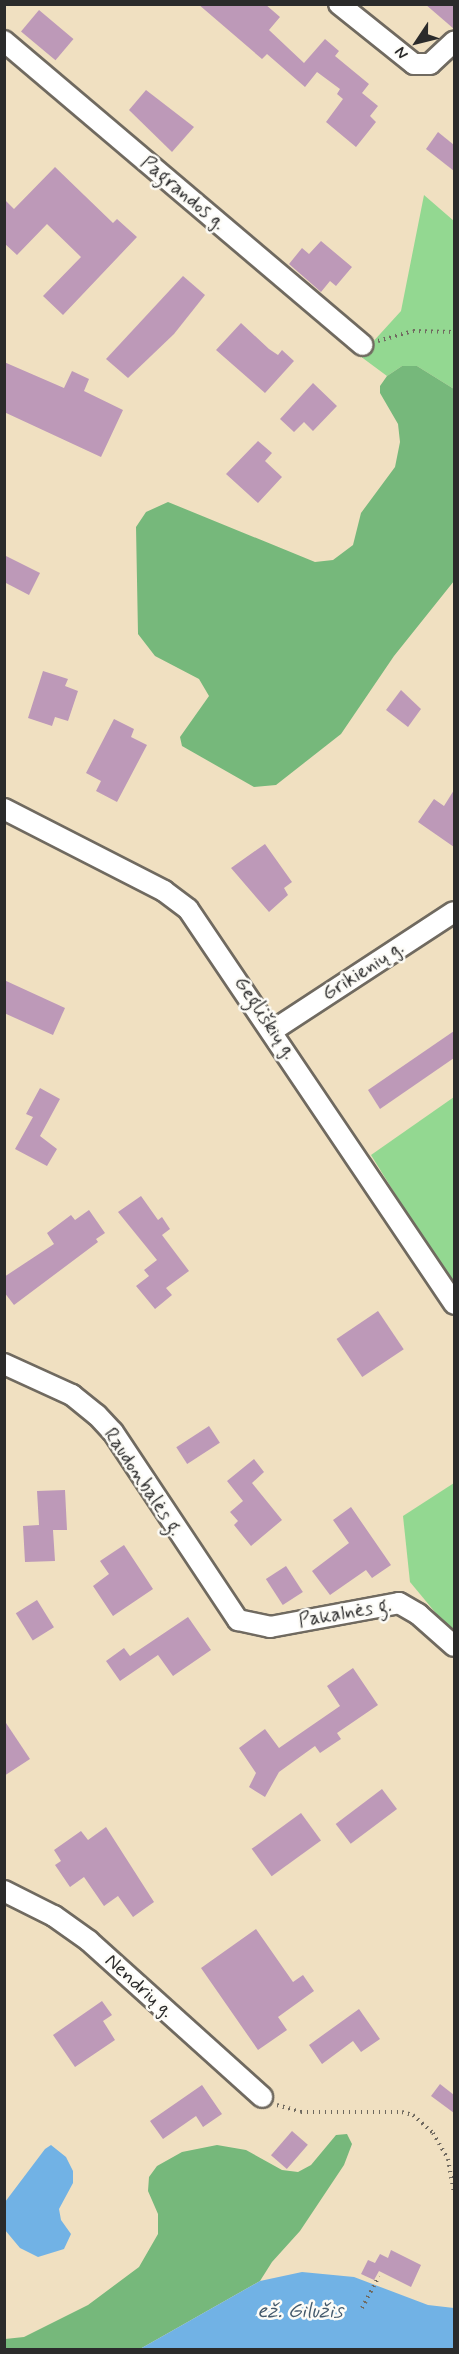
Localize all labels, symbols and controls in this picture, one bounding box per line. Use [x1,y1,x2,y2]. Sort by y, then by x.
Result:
north arrow [387,12,447,72]
text: N [390,42,414,63]
street label: Pagrandos g. [136,151,230,235]
street label: Grikienių g. [318,936,408,1006]
street label: Gegliškių g. [229,972,301,1064]
street label: Raudonbalės g. [98,1424,188,1540]
street label: Pakalnės g. [297,1593,393,1633]
street label: Nendrių g. [100,1949,178,2023]
water label: ež. Gilužis [257,2298,343,2324]

